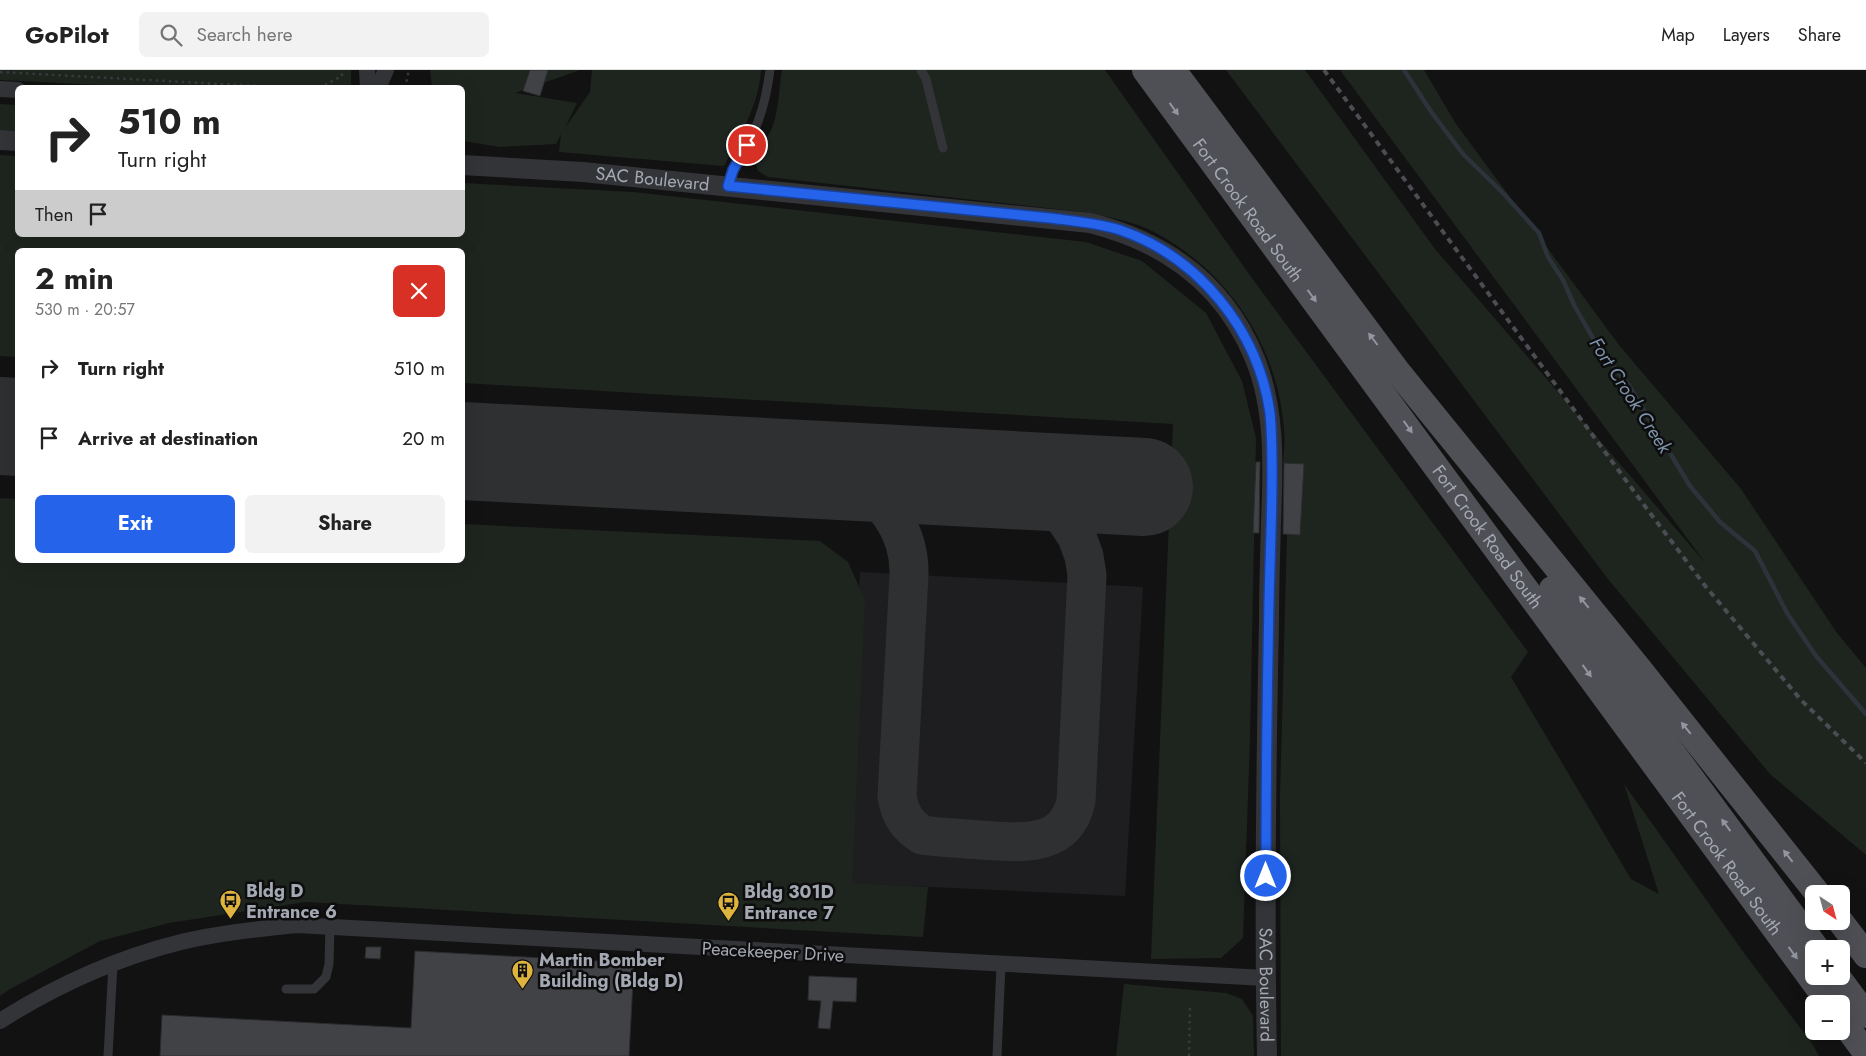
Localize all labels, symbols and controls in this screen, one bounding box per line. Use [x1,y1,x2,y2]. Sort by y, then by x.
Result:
search box [139,12,489,57]
text: GoPilot [25,17,109,52]
icon: search [157,21,185,49]
text: Search here [197,21,293,48]
text: Map [1661,22,1695,48]
text: Layers [1723,22,1770,48]
text: Share [1798,22,1841,48]
text: 510 m [118,97,221,147]
one-way arrow [1169,102,1179,116]
icon: right [35,105,100,170]
pin [726,124,768,166]
icon: arrive [733,131,761,159]
street label: Fort Crook Road South [1186,133,1309,288]
text: Turn right [118,143,206,175]
street label: SAC Boulevard [594,160,711,198]
icon: arrive [84,200,112,228]
text: Then [35,201,74,228]
text: 2 min [35,257,114,300]
button: close [393,265,445,317]
one-way arrow [1307,289,1317,303]
text: 530 m · 20:57 [35,298,135,321]
one-way arrow [1368,332,1378,346]
water label: Fort Crook Creek [1583,332,1679,459]
icon: right [35,354,63,382]
text: Turn right [78,355,164,382]
text: 510 m [394,355,445,382]
one-way arrow [1403,420,1413,434]
icon: arrive [35,424,63,452]
text: Arrive at destination [78,425,258,452]
text: 20 m [402,425,445,452]
street label: Fort Crook Road South [1426,460,1549,614]
button: Exit [35,495,235,553]
button: Share [245,495,445,553]
one-way arrow [1579,596,1590,608]
one-way arrow [1582,664,1592,678]
one-way arrow [1681,722,1692,735]
street label: Fort Crook Road South [1665,786,1788,941]
one-way arrow [1721,818,1731,832]
position arrow [1239,849,1291,901]
one-way arrow [1782,849,1793,862]
place label: Bldg D Entrance 6 [246,878,337,925]
place label: Bldg 301D Entrance 7 [744,879,834,926]
north arrow [1805,885,1850,930]
map controls [1805,885,1850,1040]
bus stop icon: Bldg D Entrance 6 [218,889,242,920]
bus stop icon: Bldg 301D Entrance 7 [716,890,740,921]
street label: SAC Boulevard [1253,927,1280,1042]
street label: Peacekeeper Drive [701,935,845,969]
button: + [1805,940,1850,985]
one-way arrow [1788,946,1799,959]
place label: Martin Bomber Building (Bldg D) [539,947,684,994]
building icon: Martin Bomber Building (Bldg D) [511,958,535,989]
button: − [1805,995,1850,1040]

